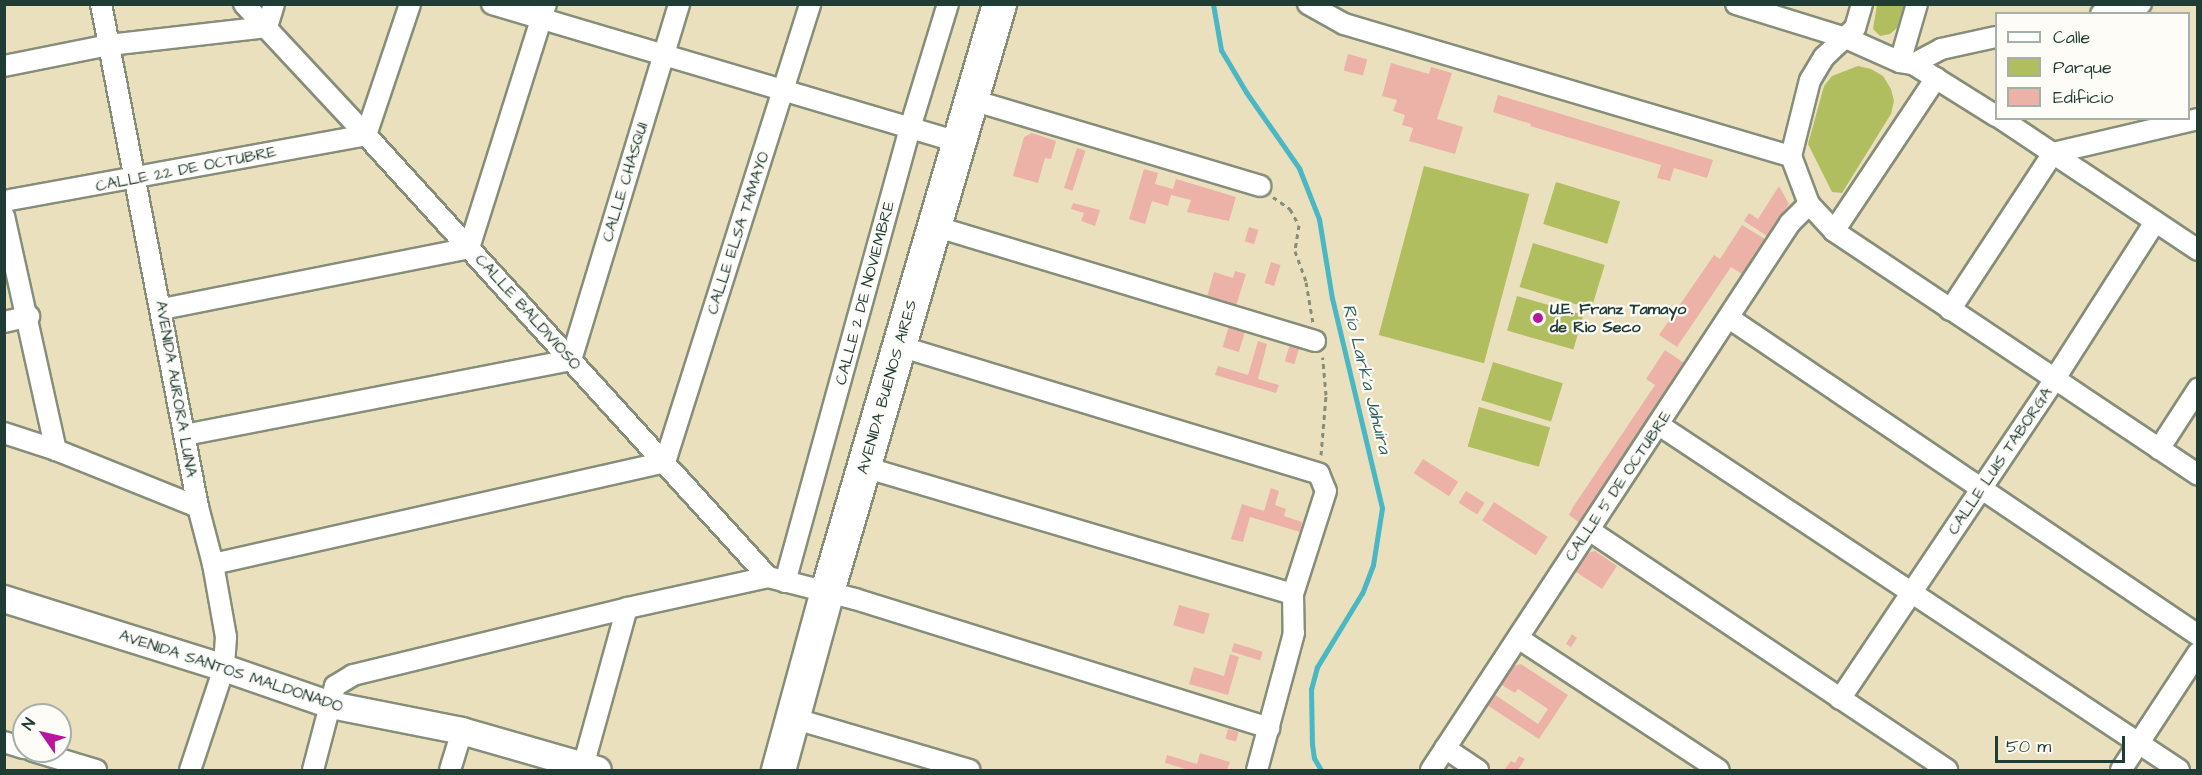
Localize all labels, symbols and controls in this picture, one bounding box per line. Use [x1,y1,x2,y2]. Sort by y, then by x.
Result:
legend [1995,12,2190,120]
text: Calle [2053,25,2090,50]
text: Parque [2053,55,2112,80]
text: Edificio [2053,85,2113,110]
street label: CALLE CHASQUI [598,120,652,244]
street label: CALLE 22 DE OCTUBRE [94,142,278,196]
street label: CALLE ELSA TAMAYO [703,149,773,317]
street label: CALLE 2 DE NOVIEMBRE [831,199,899,387]
street label: CALLE BALDIVIOSO [471,250,585,374]
street label: AVENIDA BUENOS AIRES [853,298,921,476]
street label: AVENIDA AURORA LUNA [151,299,201,479]
place label: U.E. Franz Tamayo de Rio Seco [1550,299,1686,337]
water label: Río Lark’a Jahuira [1337,302,1395,456]
marker: U.E. Franz Tamayo de Rio Seco [1531,311,1545,325]
street label: CALLE LUIS TABORGA [1943,384,2057,538]
street label: CALLE 5 DE OCTUBRE [1561,407,1675,565]
street label: AVENIDA SANTOS MALDONADO [117,626,345,716]
north arrow [12,703,72,763]
text: N [17,714,41,734]
scale bar [1998,724,2128,762]
text: 50 m [2006,734,2051,759]

